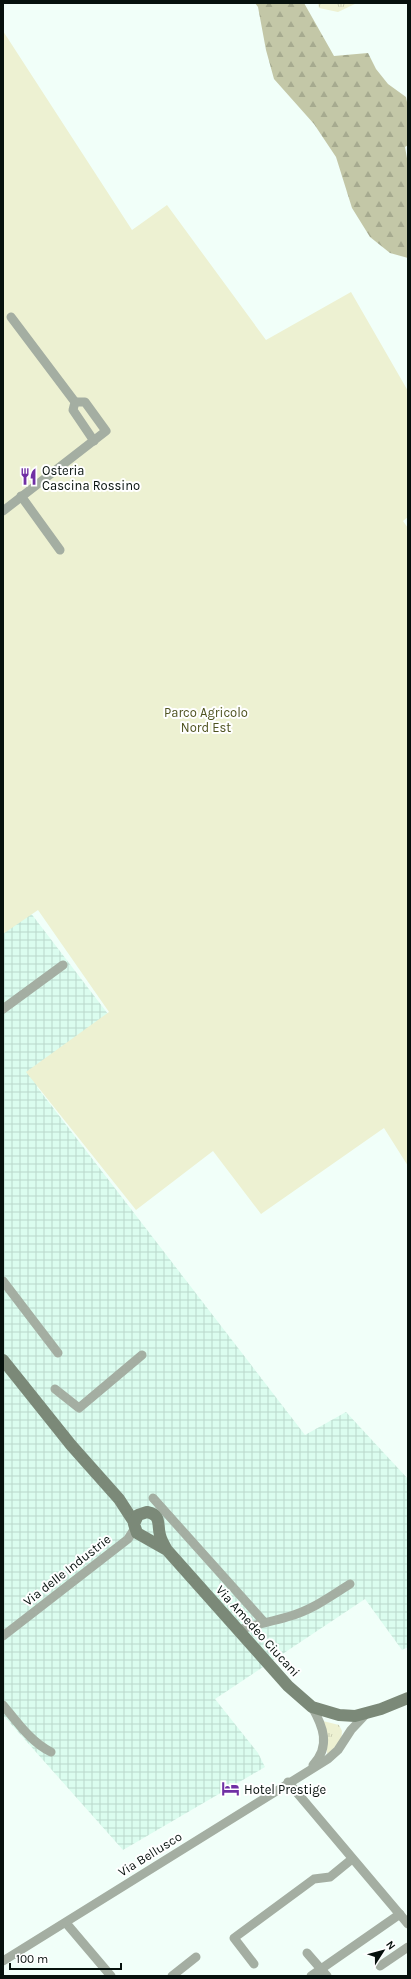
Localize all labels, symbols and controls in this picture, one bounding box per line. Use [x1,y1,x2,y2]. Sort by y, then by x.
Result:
place label: Osteria Cascina Rossino [42,463,140,493]
restaurant icon: Osteria Cascina Rossino [19,467,39,487]
park label: Parco Agricolo Nord Est [164,705,248,735]
street label: Via delle Industrie [20,1531,114,1609]
street label: Via Amedeo Ciucani [213,1582,303,1680]
hotel icon: Hotel Prestige [221,1779,241,1799]
place label: Hotel Prestige [244,1782,327,1797]
street label: Via Bellusco [116,1829,184,1879]
north arrow [363,1931,403,1971]
text: N [383,1938,398,1952]
scale bar [10,1945,121,1971]
text: 100 m [16,1952,48,1966]

